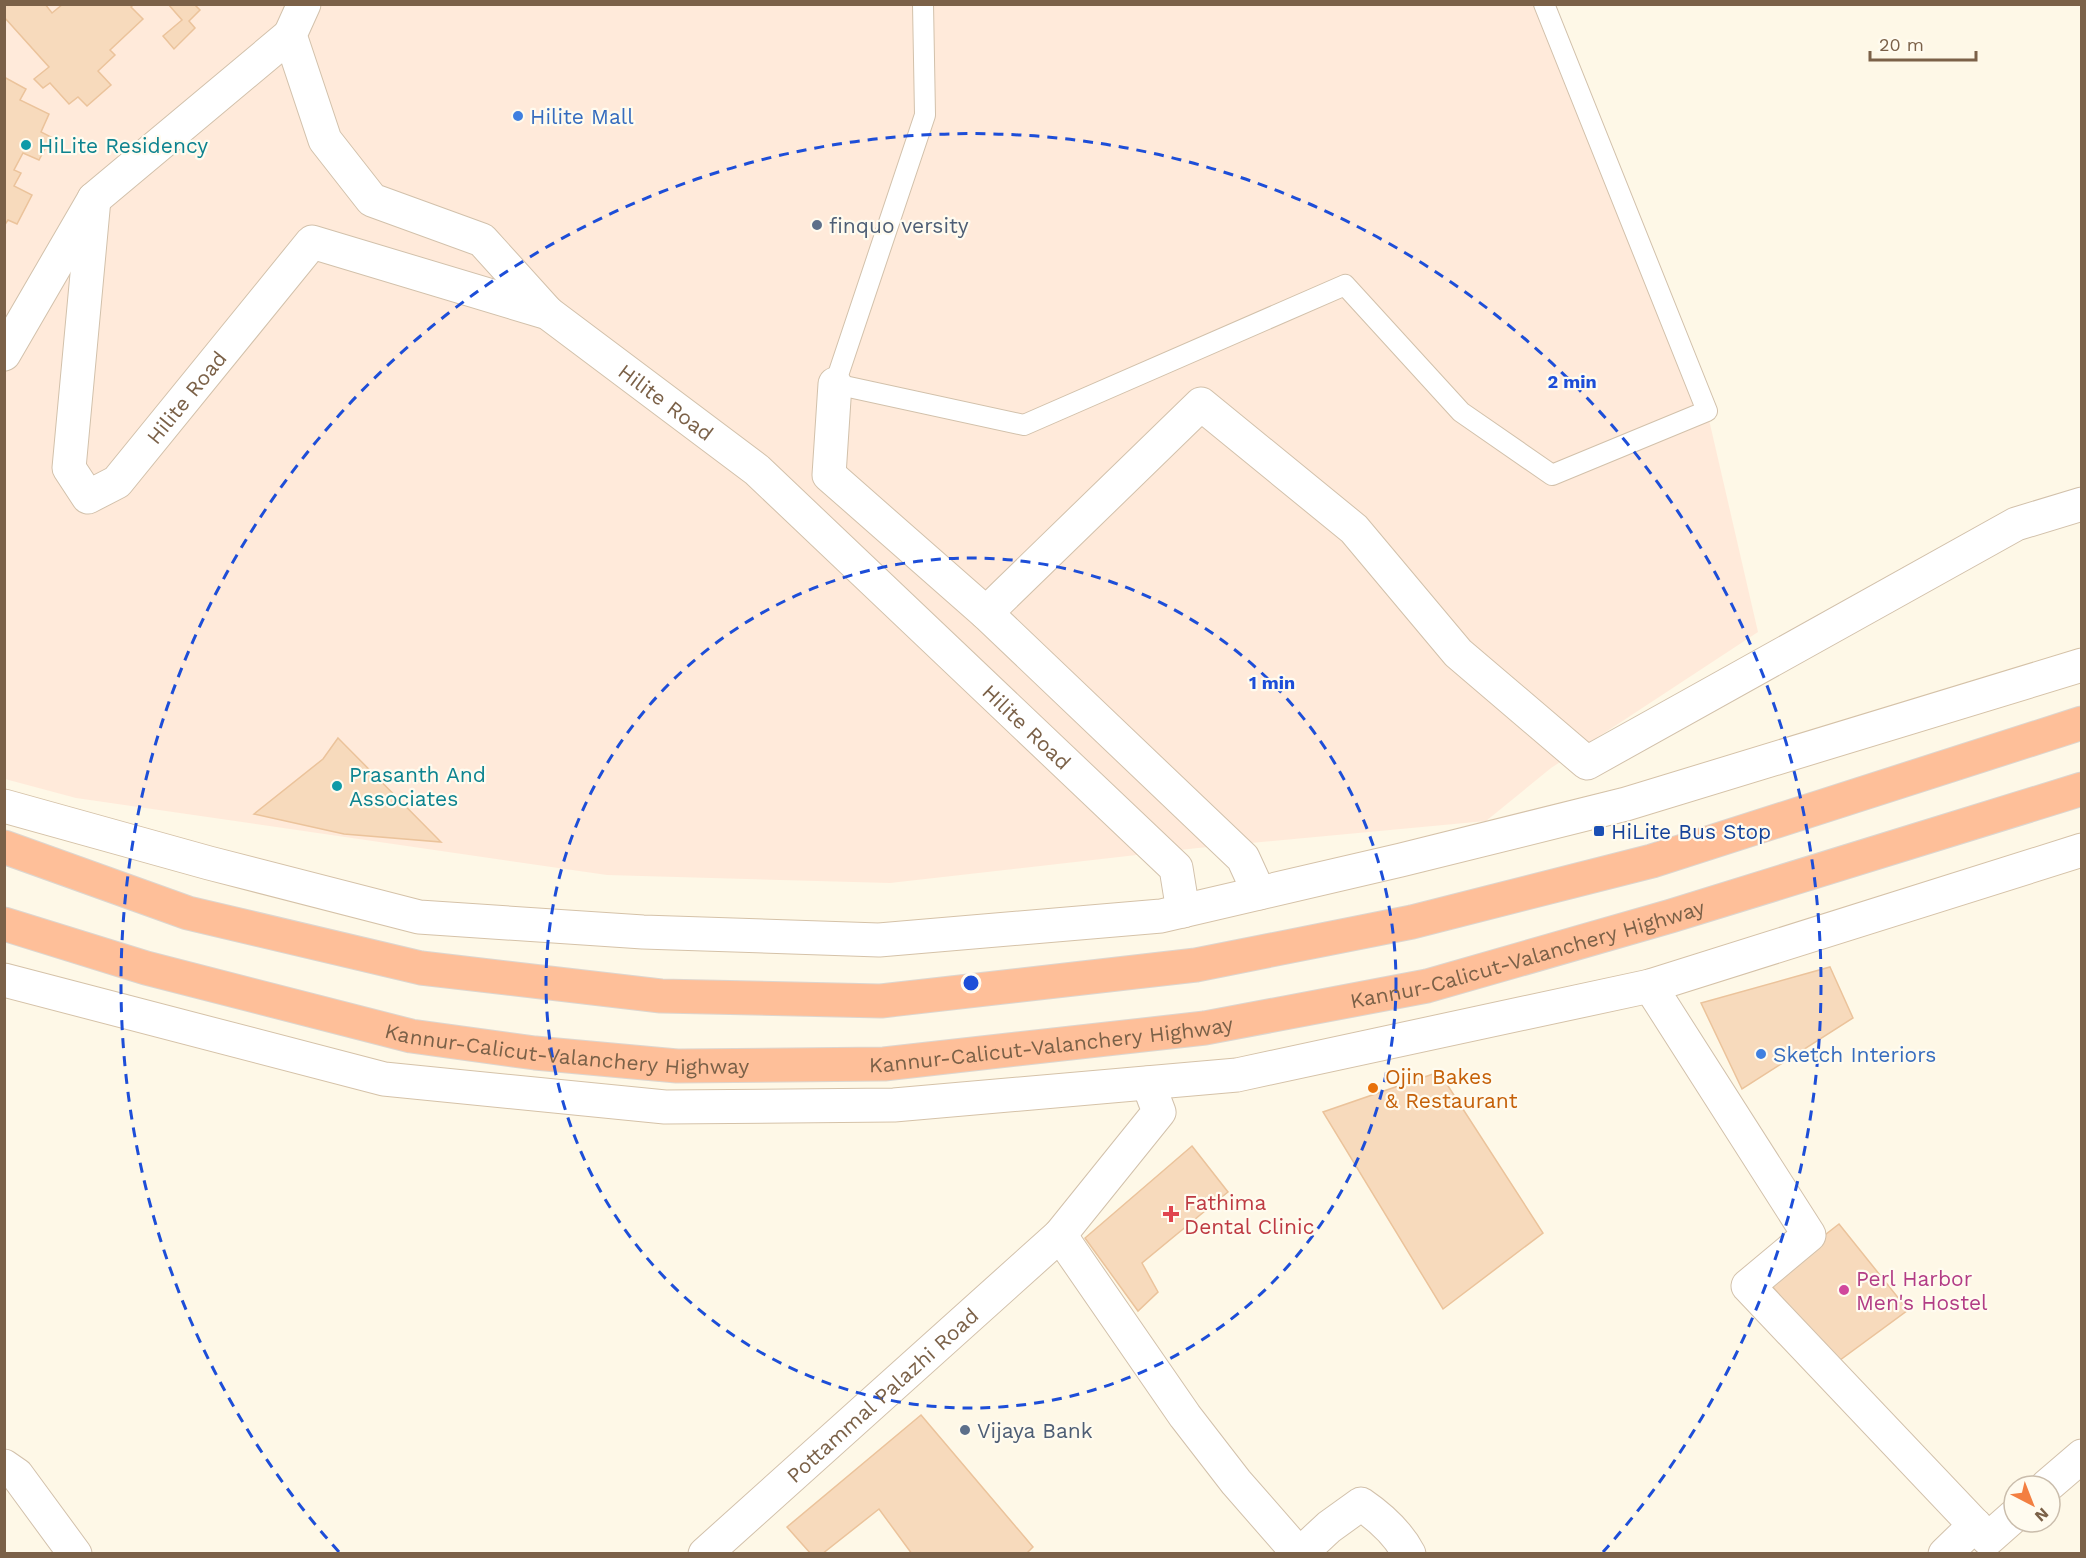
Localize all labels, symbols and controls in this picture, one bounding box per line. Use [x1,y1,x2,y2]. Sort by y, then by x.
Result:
scale bar [1870,24,1976,62]
text: 20 m [1879,34,1924,55]
place label: Hilite Mall [530,104,634,129]
marker: Hilite Mall [511,109,525,123]
place label: HiLite Residency [38,133,208,158]
marker: HiLite Residency [19,138,33,152]
place label: finquo versity [829,213,969,238]
marker: finquo versity [810,218,824,232]
street label: Hilite Road [141,345,231,449]
street label: Hilite Road [614,358,719,446]
text: 2 min [1547,371,1597,392]
text: 1 min [1249,672,1295,693]
street label: Hilite Road [978,679,1076,774]
place label: Prasanth And Associates [349,762,486,811]
marker: Prasanth And Associates [330,779,344,793]
place label: HiLite Bus Stop [1611,819,1771,844]
marker: HiLite Bus Stop [1592,824,1606,838]
street label: Kannur-Calicut-Valanchery Highway [1348,894,1708,1013]
centre of rings [961,973,981,993]
street label: Kannur-Calicut-Valanchery Highway [869,1010,1235,1077]
street label: Kannur-Calicut-Valanchery Highway [382,1017,749,1079]
place label: Sketch Interiors [1773,1042,1936,1067]
marker: Sketch Interiors [1754,1047,1768,1061]
place label: Ojin Bakes & Restaurant [1385,1064,1518,1113]
marker: Ojin Bakes & Restaurant [1366,1081,1380,1095]
place label: Fathima Dental Clinic [1184,1190,1314,1239]
marker: Fathima Dental Clinic [1162,1205,1180,1223]
place label: Perl Harbor Men's Hostel [1856,1266,1988,1315]
marker: Perl Harbor Men's Hostel [1837,1283,1851,1297]
street label: Pottammal Palazhi Road [781,1302,983,1488]
place label: Vijaya Bank [977,1418,1093,1443]
marker: Vijaya Bank [958,1423,972,1437]
north arrow [2002,1474,2062,1534]
text: N [2031,1504,2052,1526]

